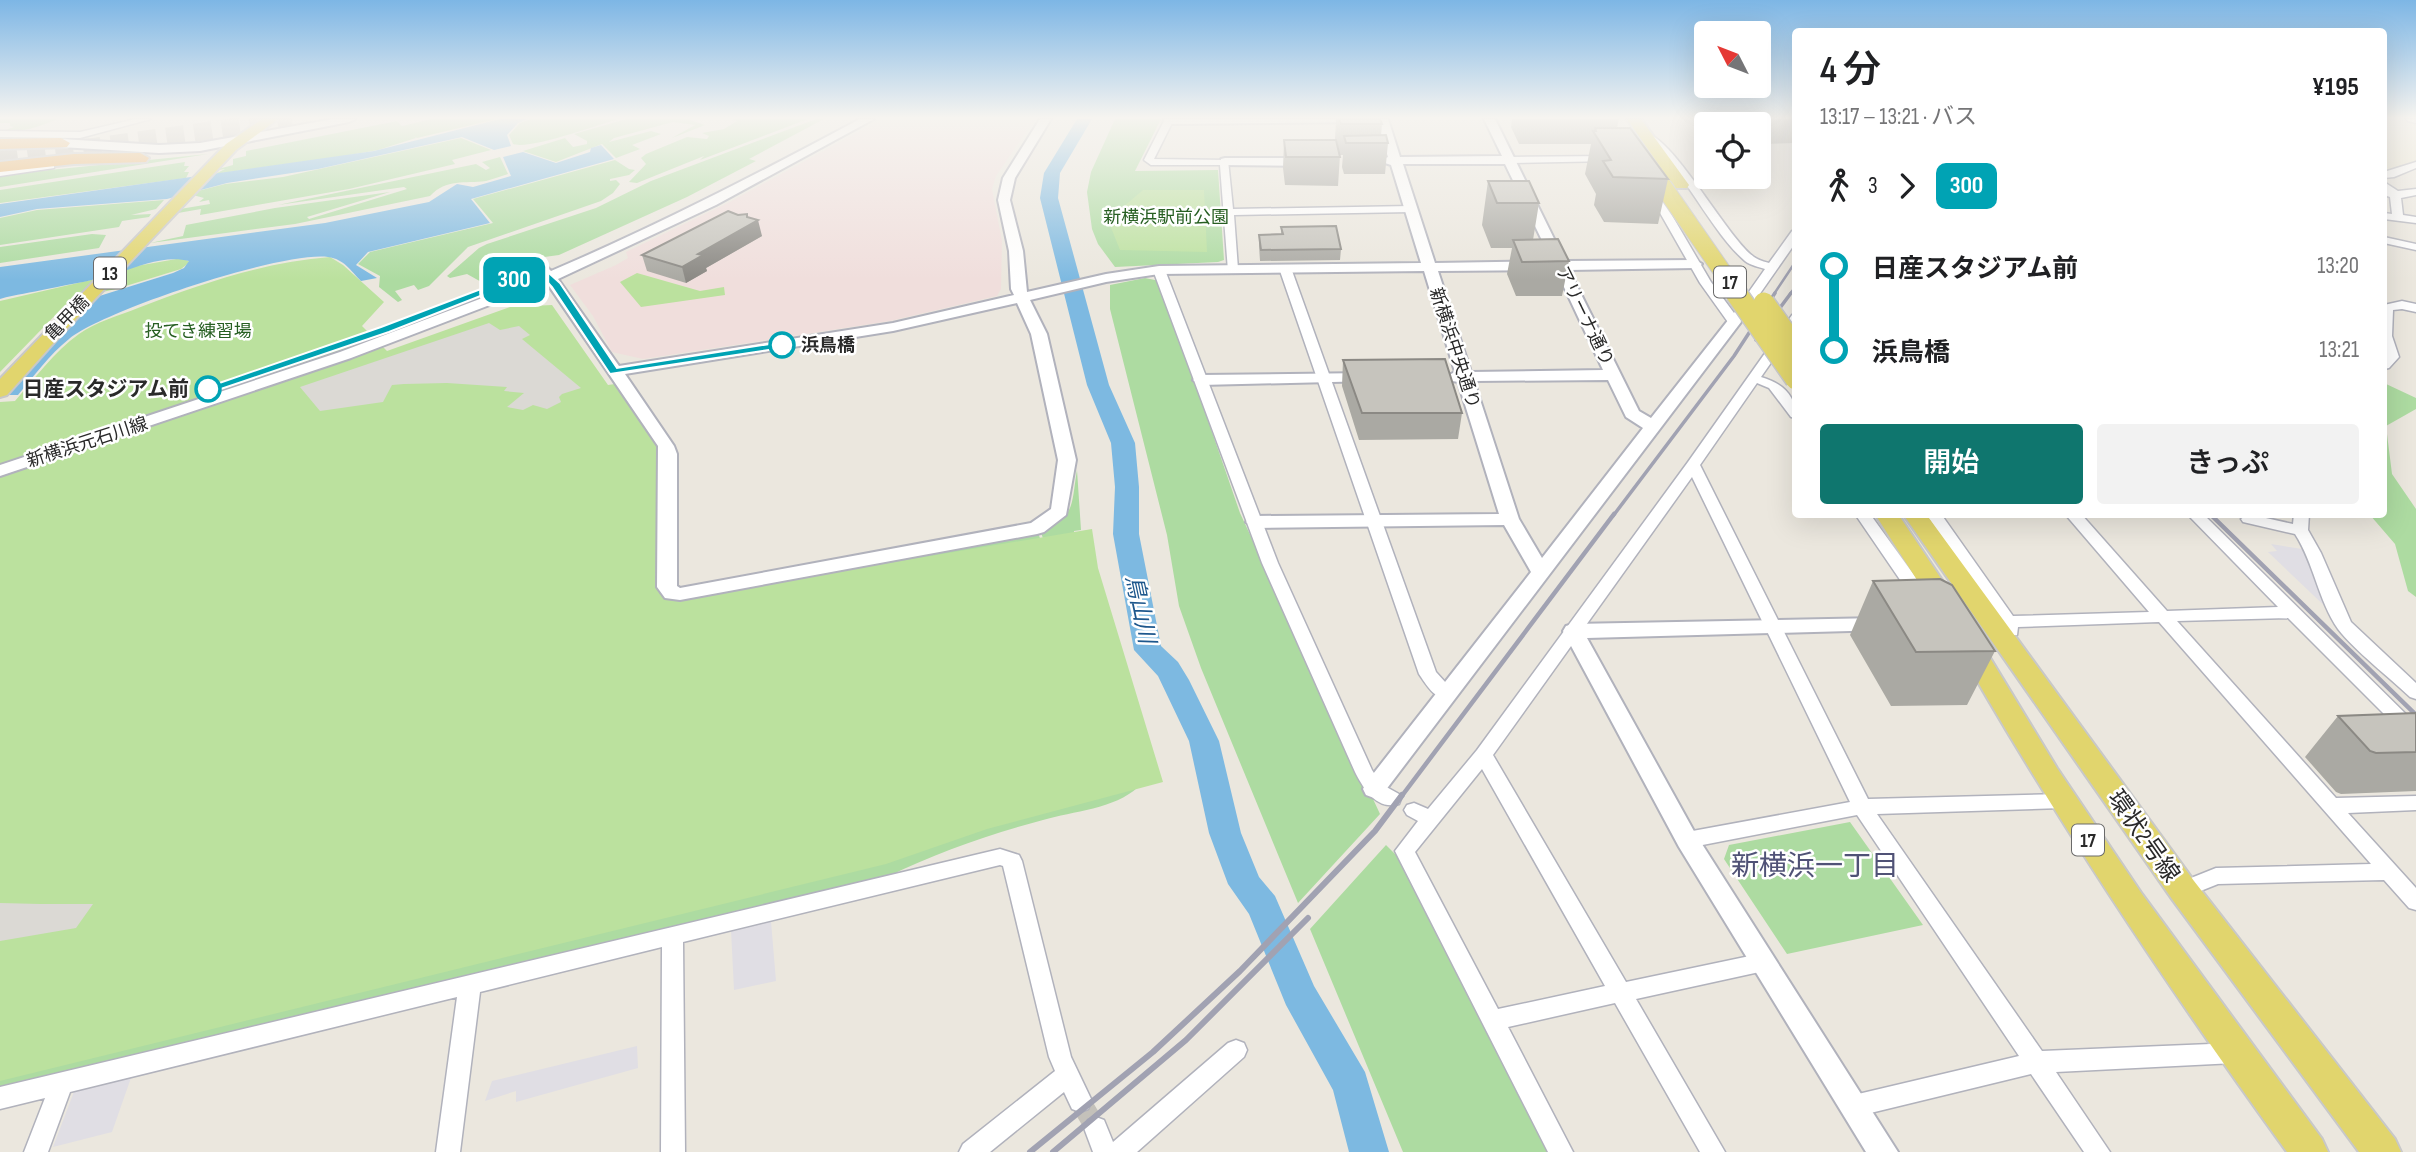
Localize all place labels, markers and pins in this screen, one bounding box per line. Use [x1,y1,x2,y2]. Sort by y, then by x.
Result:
marker: 浜鳥橋 [769,332,795,358]
place label: 浜鳥橋 [801,335,855,356]
marker: 日産スタジアム前 [195,376,221,402]
place label: 日産スタジアム前 [22,377,189,402]

